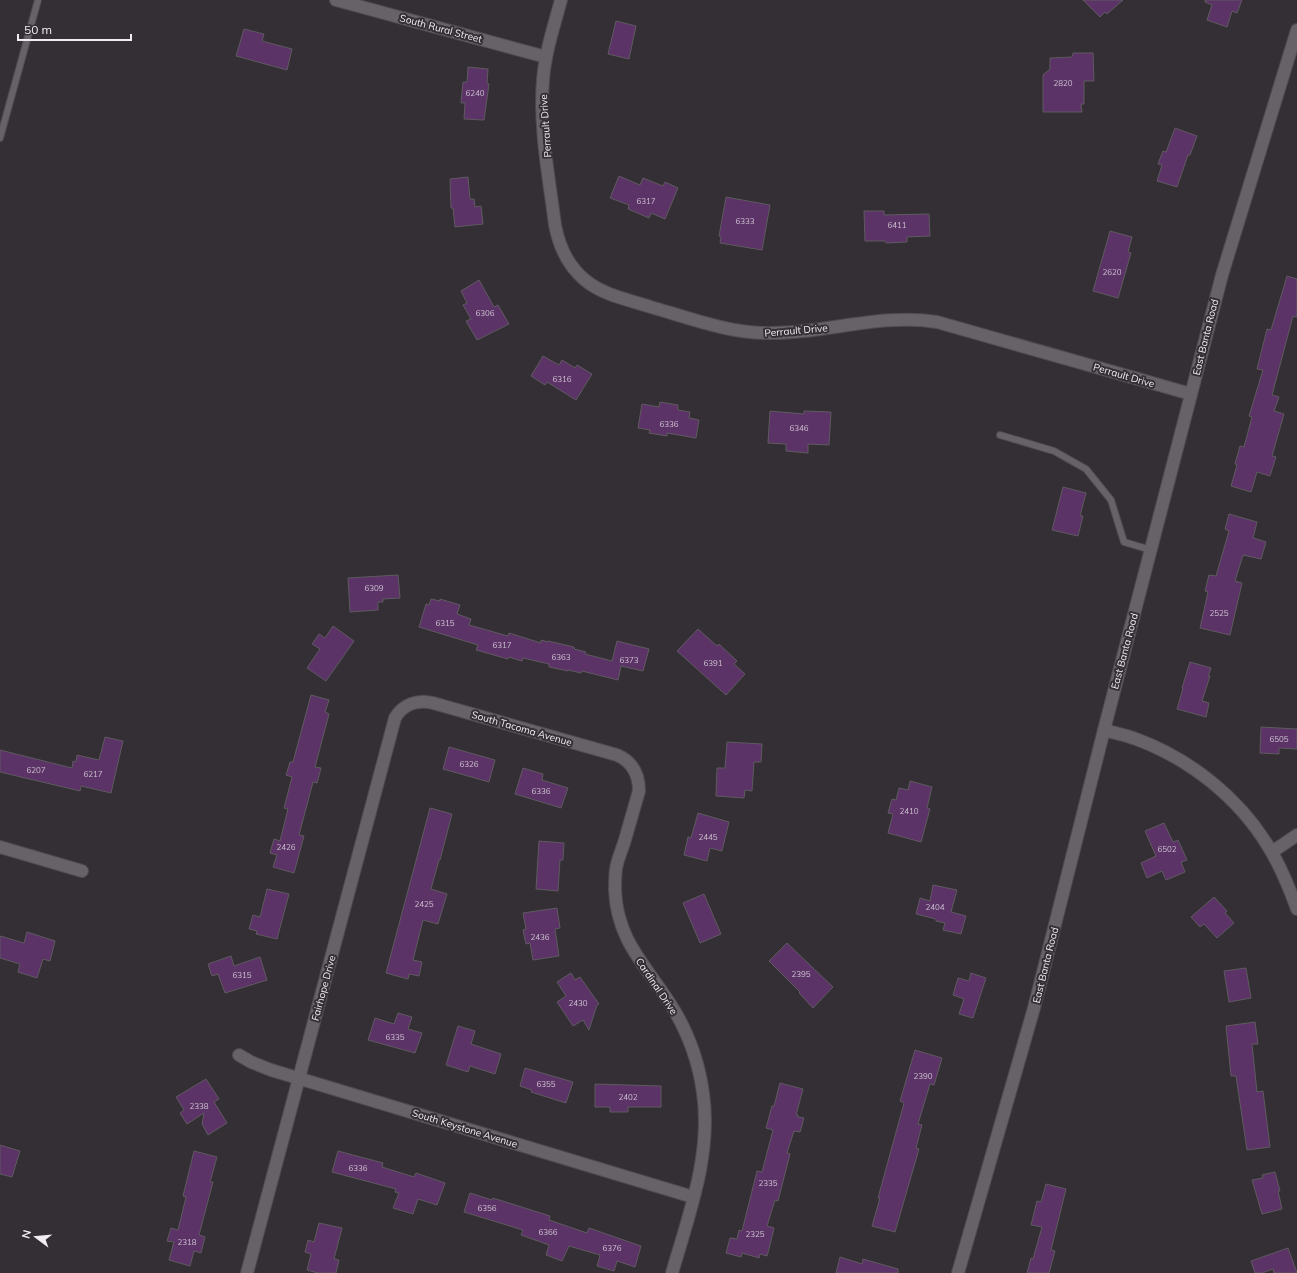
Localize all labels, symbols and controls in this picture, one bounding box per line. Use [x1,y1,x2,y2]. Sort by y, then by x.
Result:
street label: South Rural Street [398,11,484,46]
scale bar [18,16,131,42]
text: 50 m [24,22,52,37]
house number: 2820 [1053,78,1073,88]
house number: 6240 [465,88,485,98]
street label: Perrault Drive [537,94,554,158]
house number: 6317 [636,196,656,206]
house number: 6333 [735,216,755,226]
house number: 6411 [887,220,907,230]
house number: 2620 [1102,267,1122,277]
street label: East Banta Road [1190,298,1221,377]
house number: 6306 [475,308,495,318]
street label: Perrault Drive [764,321,828,340]
street label: Perrault Drive [1092,361,1156,390]
house number: 6316 [552,374,572,384]
house number: 6336 [659,419,679,429]
house number: 6346 [789,423,809,433]
house number: 6309 [364,583,384,593]
house number: 2525 [1209,608,1229,618]
street label: East Banta Road [1108,612,1141,691]
house number: 6315 [435,618,455,628]
house number: 6317 [492,640,512,650]
house number: 6363 [551,652,571,662]
house number: 6373 [619,655,639,665]
house number: 6391 [703,658,723,668]
street label: South Tacoma Avenue [470,708,574,749]
house number: 6505 [1269,734,1289,744]
house number: 6326 [459,759,479,769]
house number: 6207 [26,765,46,775]
house number: 6217 [83,769,103,779]
house number: 6336 [531,786,551,796]
house number: 2410 [899,806,919,816]
house number: 2445 [698,832,718,842]
house number: 2426 [276,842,296,852]
house number: 6502 [1157,844,1177,854]
house number: 2425 [414,899,434,909]
house number: 2404 [925,902,945,912]
street label: East Banta Road [1030,926,1061,1005]
house number: 2436 [530,932,550,942]
street label: Fairhope Drive [309,954,338,1022]
street label: Cardinal Drive [633,955,680,1017]
house number: 2395 [791,969,811,979]
house number: 6315 [232,970,252,980]
house number: 2430 [568,998,588,1008]
house number: 6335 [385,1032,405,1042]
house number: 2390 [913,1071,933,1081]
house number: 6355 [536,1079,556,1089]
house number: 2402 [618,1092,638,1102]
house number: 2338 [189,1101,209,1111]
street label: South Keystone Avenue [411,1106,519,1151]
house number: 6336 [348,1163,368,1173]
house number: 2335 [758,1178,778,1188]
house number: 6356 [477,1203,497,1213]
north arrow [16,1217,56,1257]
house number: 6366 [538,1227,558,1237]
text: N [19,1228,34,1240]
house number: 2325 [745,1229,765,1239]
house number: 2318 [177,1237,197,1247]
house number: 6376 [602,1243,622,1253]

